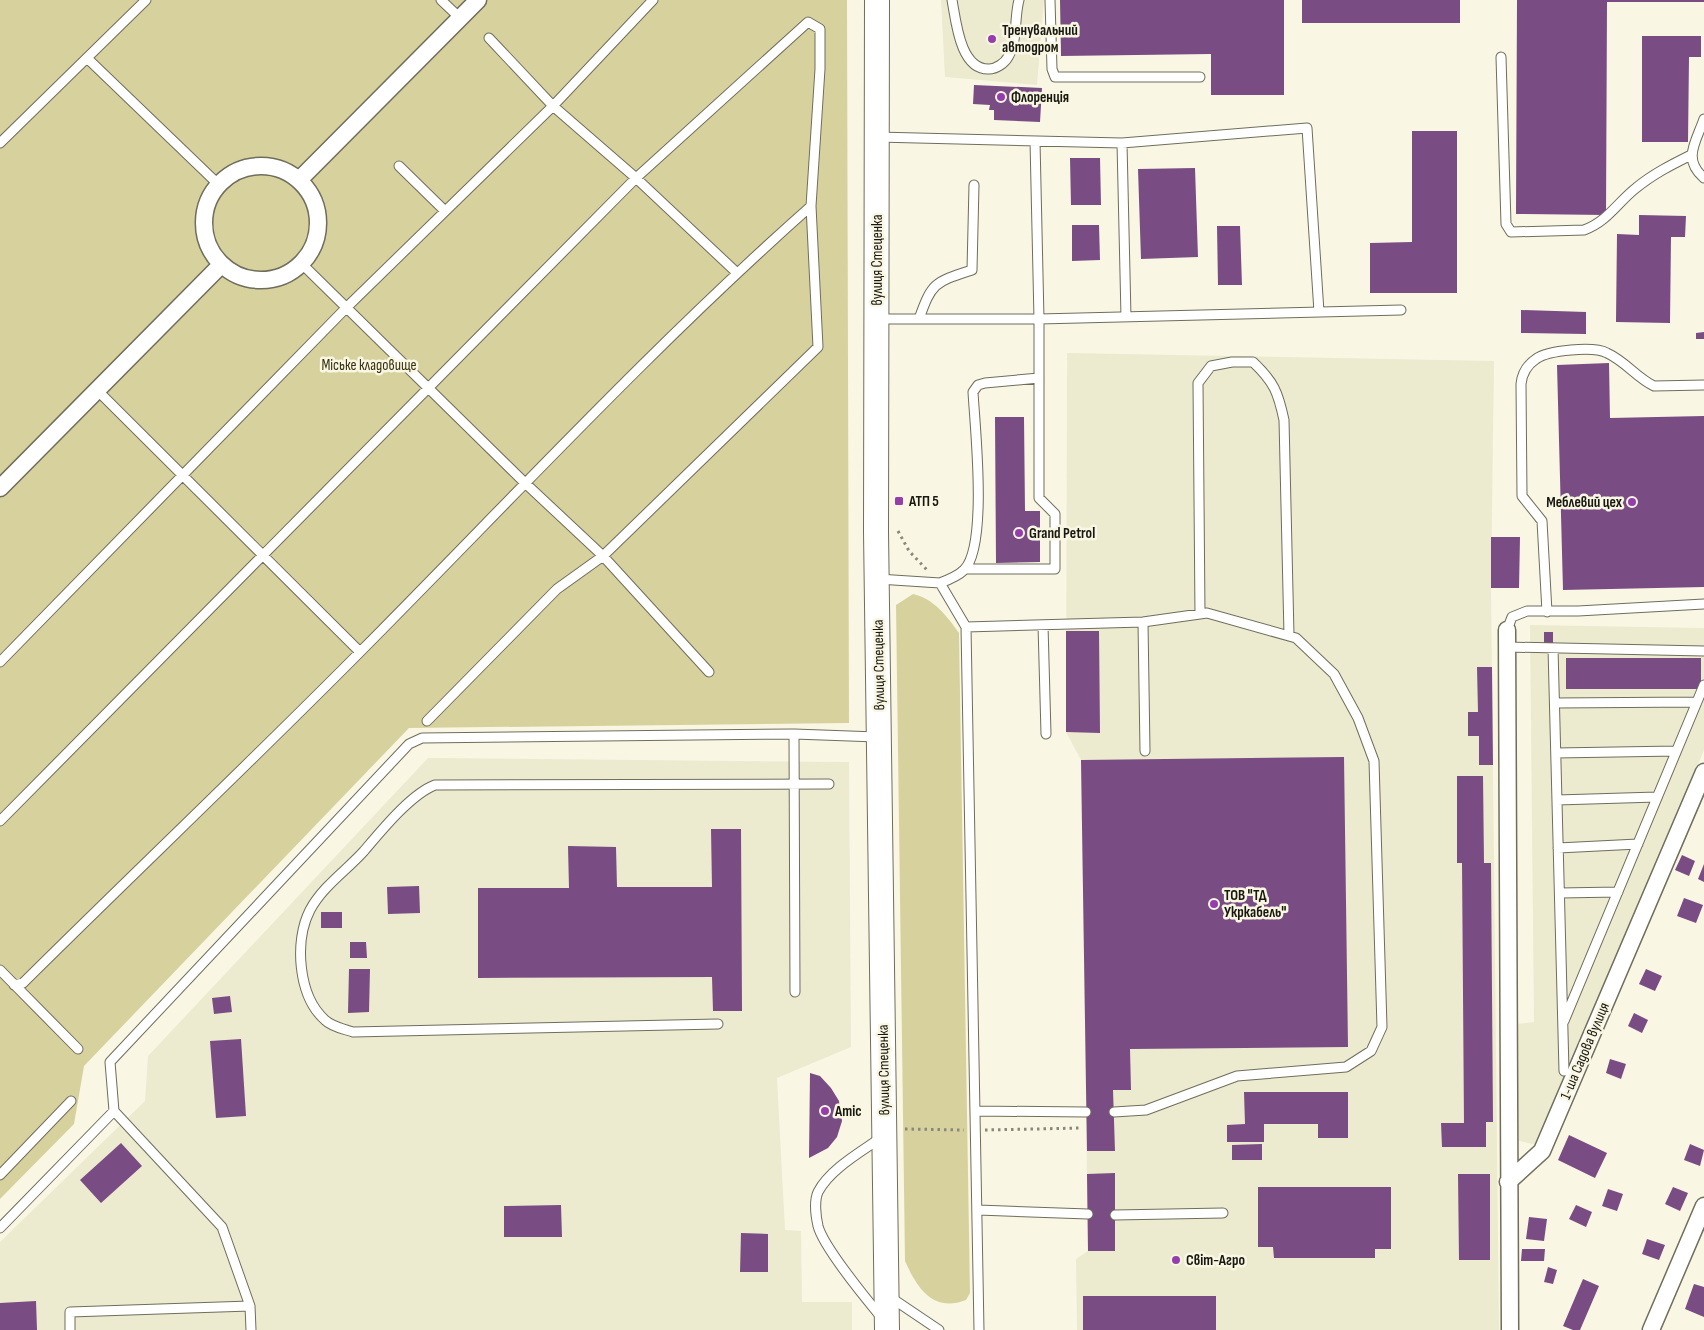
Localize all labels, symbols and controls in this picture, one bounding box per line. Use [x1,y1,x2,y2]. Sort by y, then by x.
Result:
place label: Тренувальний автодром [1002,21,1078,57]
marker: Тренувальний автодром [986,33,998,45]
place label: Флоренція [1011,88,1069,107]
marker: Флоренція [995,91,1007,103]
street label: вулиця Стеценка [868,214,887,305]
park label: Міське кладовище [321,356,417,375]
place label: АТП 5 [908,492,939,511]
place label: Меблевий цех [1546,493,1623,512]
marker: АТП 5 [893,495,905,507]
marker: Меблевий цех [1626,496,1638,508]
place label: Grand Petrol [1029,524,1095,543]
marker: Grand Petrol [1013,527,1025,539]
street label: вулиця Стеценка [869,619,889,711]
place label: ТОВ "ТД Укркабель" [1224,886,1286,922]
marker: ТОВ "ТД Укркабель" [1208,898,1220,910]
street label: 1-ша Садова вулиця [1556,999,1614,1102]
street label: вулиця Стеценка [874,1024,894,1116]
place label: Amic [834,1102,862,1121]
marker: Amic [819,1105,831,1117]
place label: Світ-Агро [1186,1251,1245,1270]
marker: Світ-Агро [1170,1254,1182,1266]

